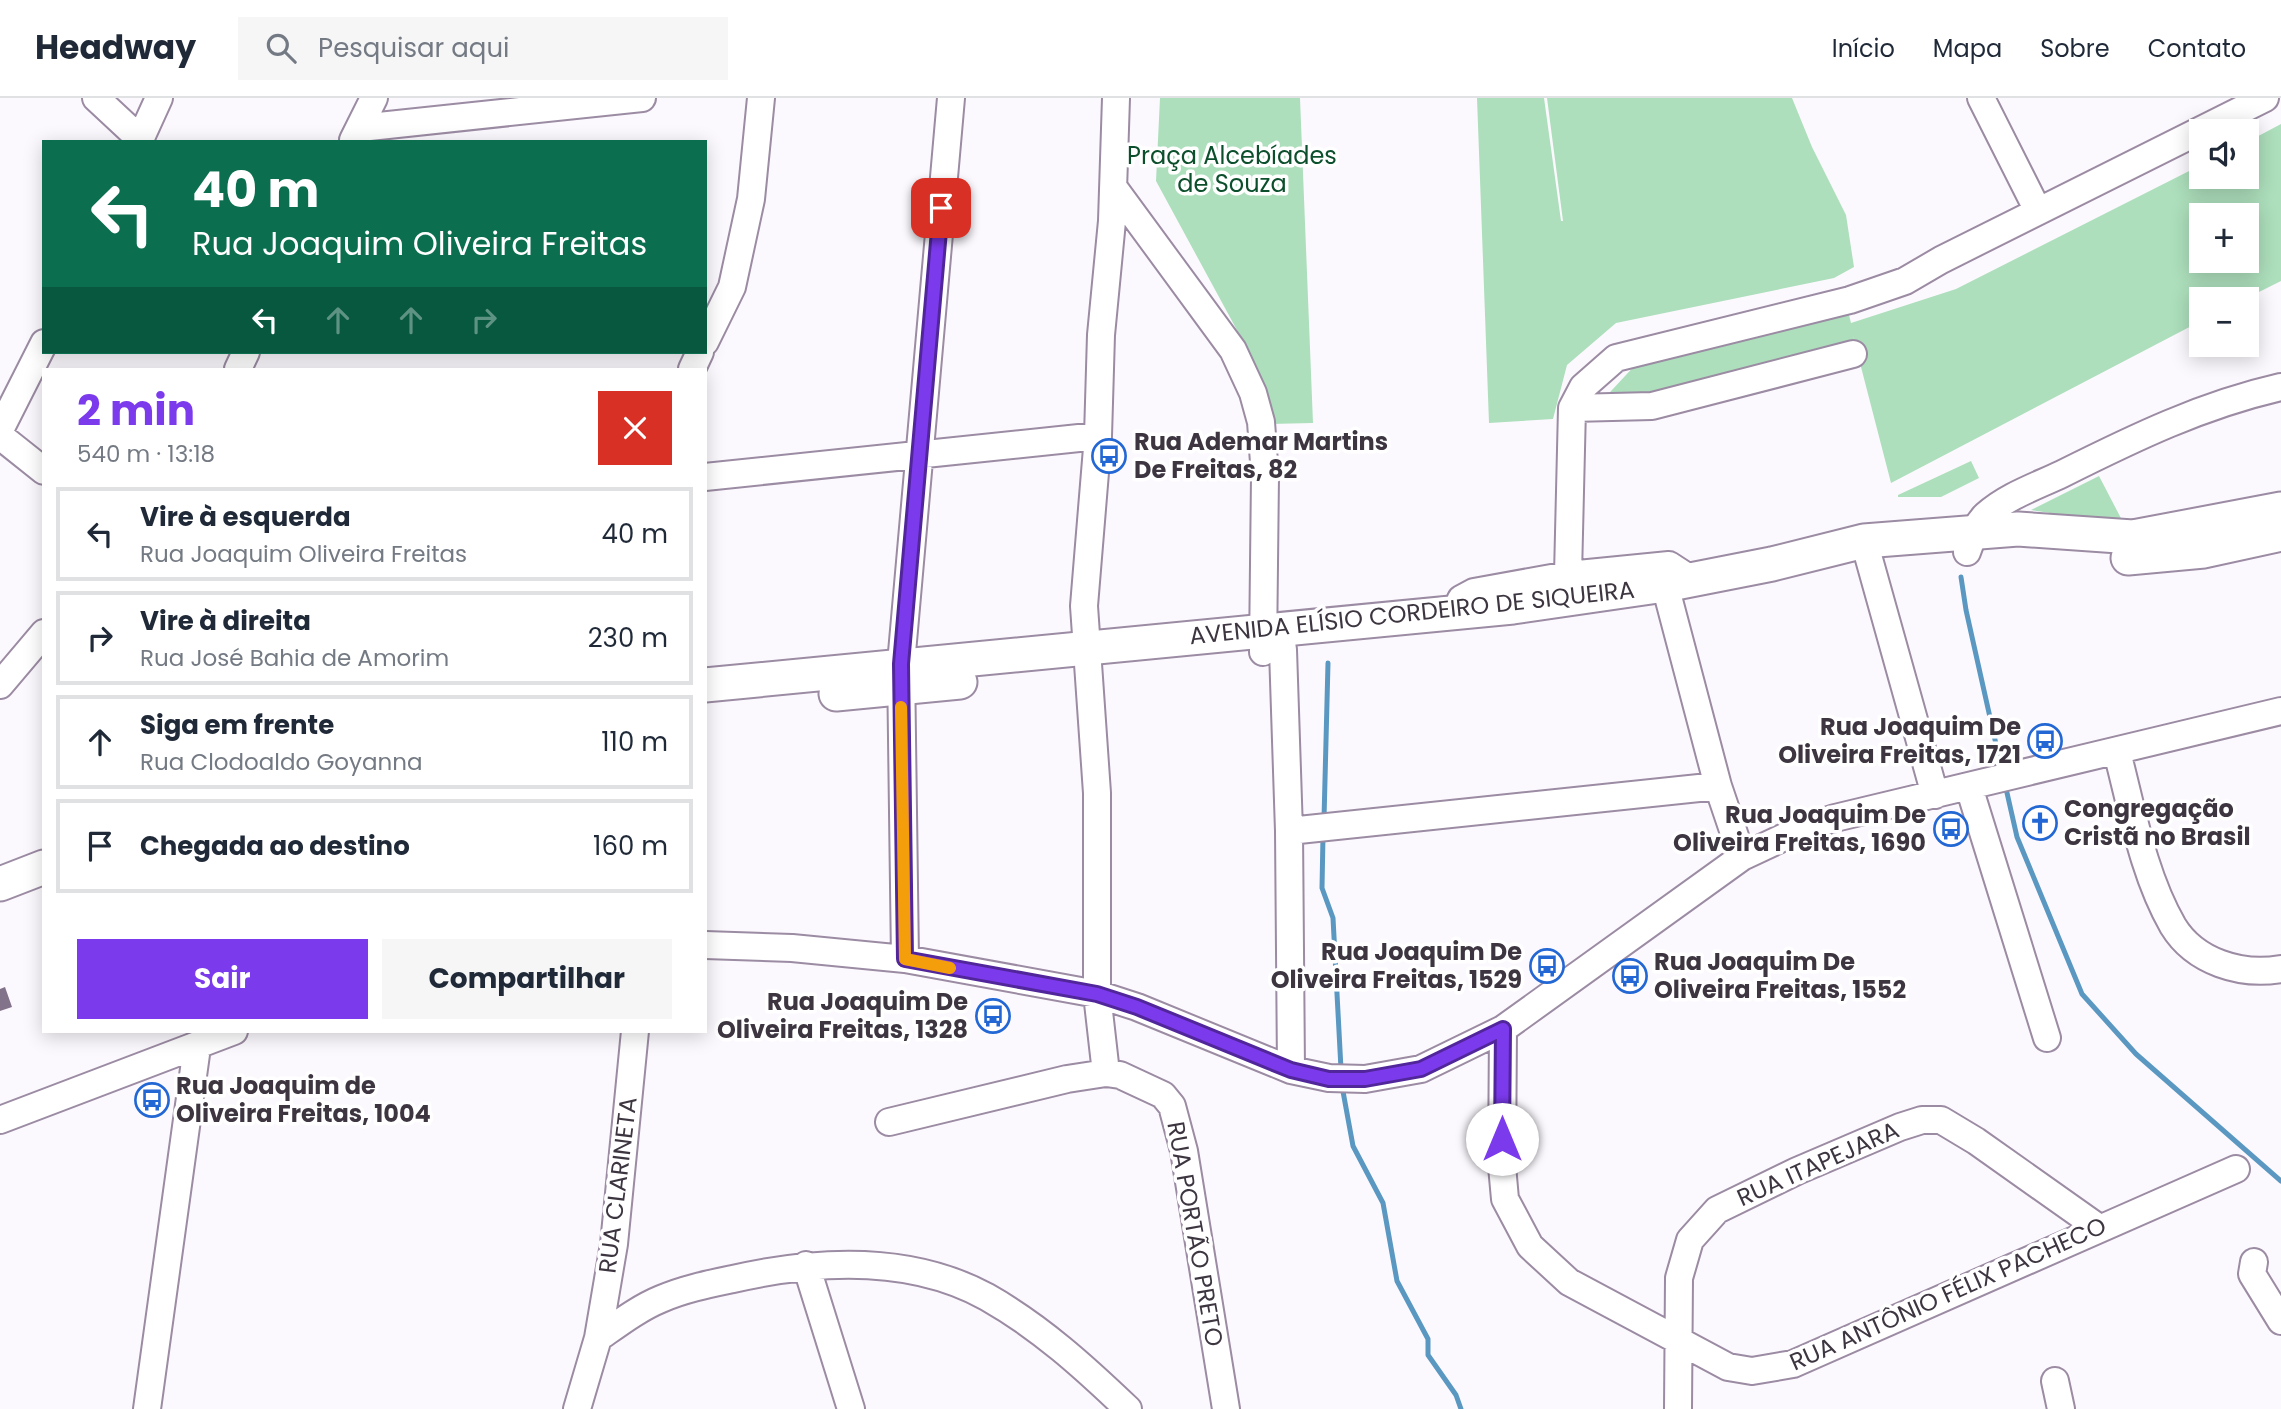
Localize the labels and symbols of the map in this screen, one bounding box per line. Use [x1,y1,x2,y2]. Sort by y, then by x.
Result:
park label: Praça Alcebíades de Souza [1127,139,1337,200]
pin [911,178,971,238]
place label: Rua Ademar Martins De Freitas, 82 [1134,425,1388,486]
bus stop icon: Rua Ademar Martins De Freitas, 82 [1090,437,1128,475]
street label: AVENIDA ELÍSIO CORDEIRO DE SIQUEIRA [1188,573,1636,652]
place label: Rua Joaquim De Oliveira Freitas, 1721 [1778,710,2021,771]
bus stop icon: Rua Joaquim De Oliveira Freitas, 1721 [2026,722,2064,760]
place label: Congregação Cristã no Brasil [2064,792,2251,853]
place label: Rua Joaquim De Oliveira Freitas, 1690 [1673,798,1926,859]
church icon: Congregação Cristã no Brasil [2021,804,2059,842]
bus stop icon: Rua Joaquim De Oliveira Freitas, 1690 [1932,810,1970,848]
place label: Rua Joaquim De Oliveira Freitas, 1529 [1271,935,1522,996]
place label: Rua Joaquim De Oliveira Freitas, 1552 [1654,945,1906,1006]
bus stop icon: Rua Joaquim De Oliveira Freitas, 1529 [1528,947,1566,985]
bus stop icon: Rua Joaquim De Oliveira Freitas, 1552 [1611,957,1649,995]
place label: Rua Joaquim De Oliveira Freitas, 1328 [717,985,968,1046]
bus stop icon: Rua Joaquim De Oliveira Freitas, 1328 [974,997,1012,1035]
place label: Rua Joaquim de Oliveira Freitas, 1004 [176,1069,431,1130]
bus stop icon: Rua Joaquim de Oliveira Freitas, 1004 [133,1081,171,1119]
street label: RUA CLARINETA [590,1095,645,1275]
position arrow [1465,1102,1539,1176]
street label: RUA ITAPEJARA [1731,1113,1904,1214]
street label: RUA PORTÃO PRETO [1159,1119,1232,1349]
street label: RUA ANTÔNIO FÉLIX PACHECO [1784,1209,2111,1378]

